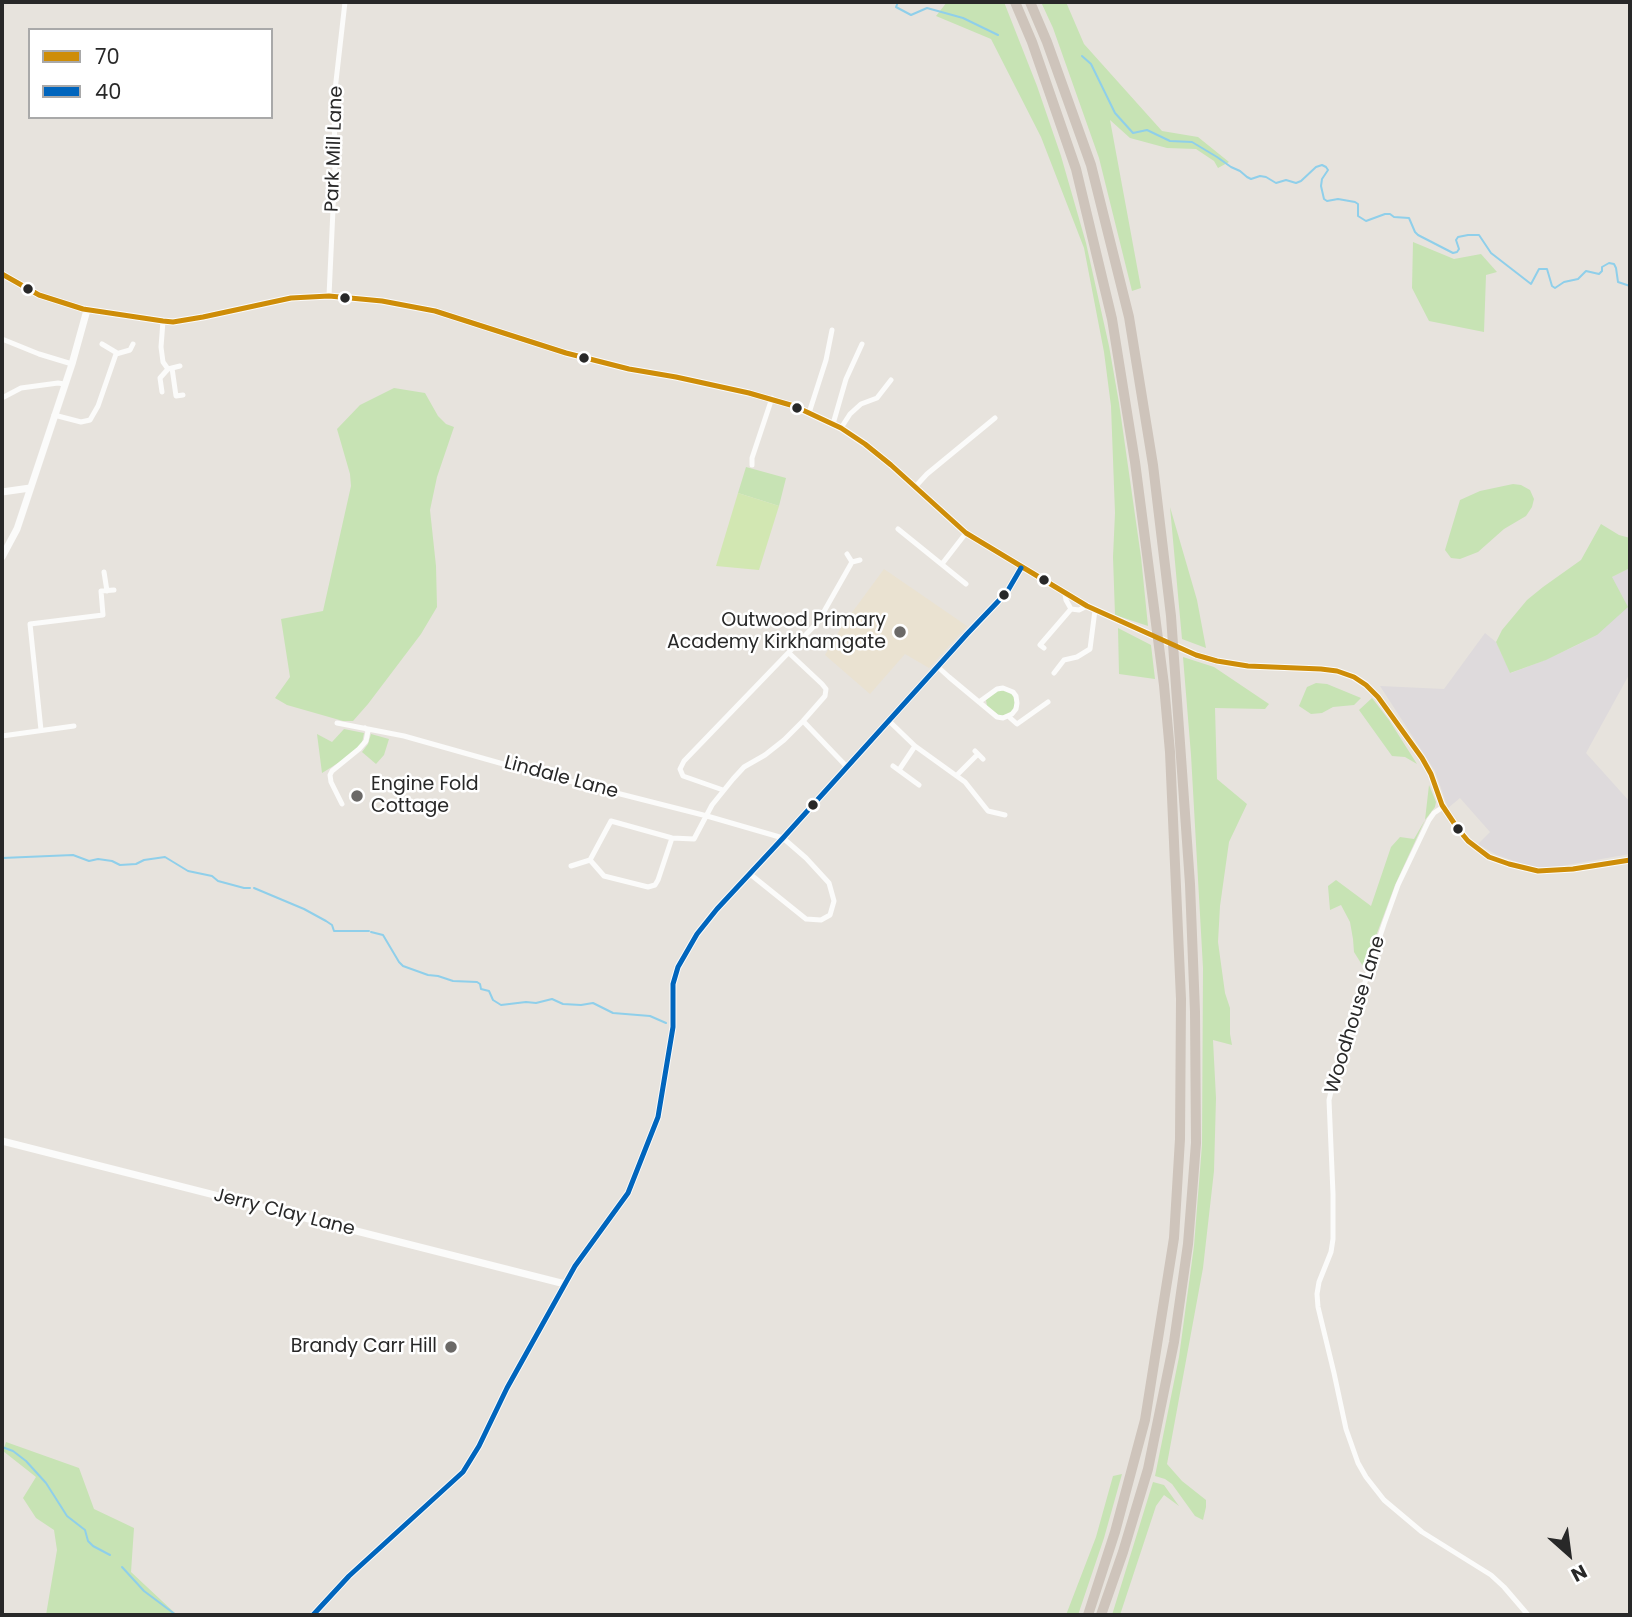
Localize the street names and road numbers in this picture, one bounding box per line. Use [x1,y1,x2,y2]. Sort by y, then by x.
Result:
street label: Park Mill Lane [321,86,349,212]
street label: Lindale Lane [501,752,621,804]
street label: Woodhouse Lane [1321,933,1391,1097]
street label: Jerry Clay Lane [211,1184,357,1242]

